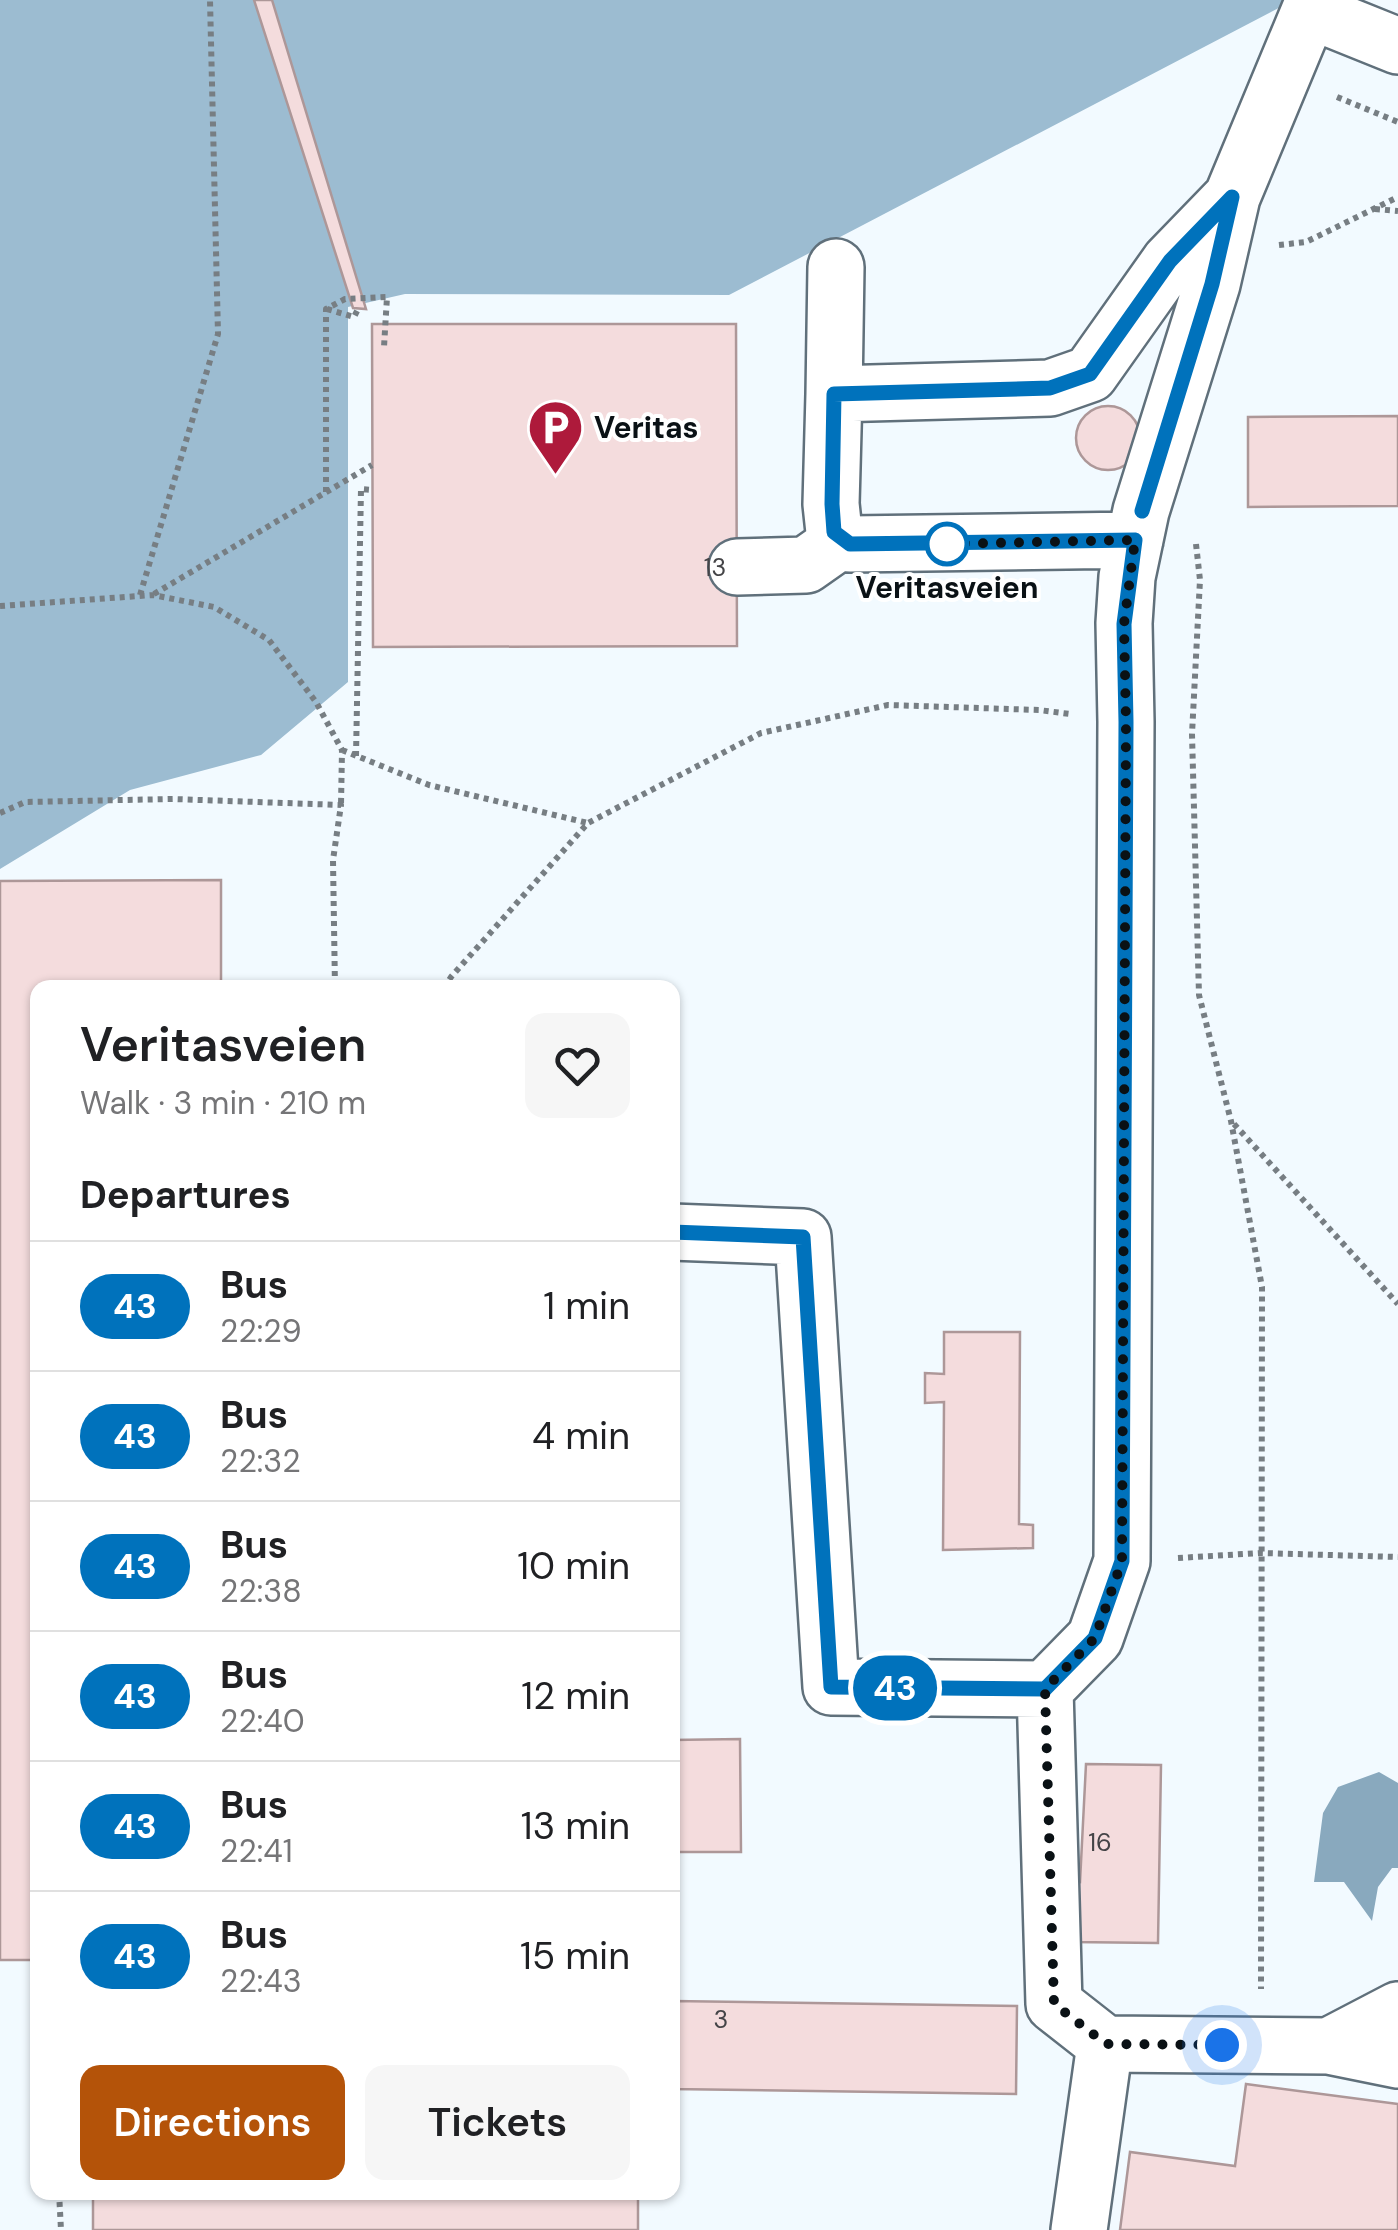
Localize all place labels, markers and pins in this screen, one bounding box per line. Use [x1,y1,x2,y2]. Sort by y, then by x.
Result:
parking icon: Veritas [525,398,585,477]
place label: Veritas [594,408,698,447]
marker: Veritasveien [926,523,968,565]
place label: Veritasveien [856,568,1038,607]

